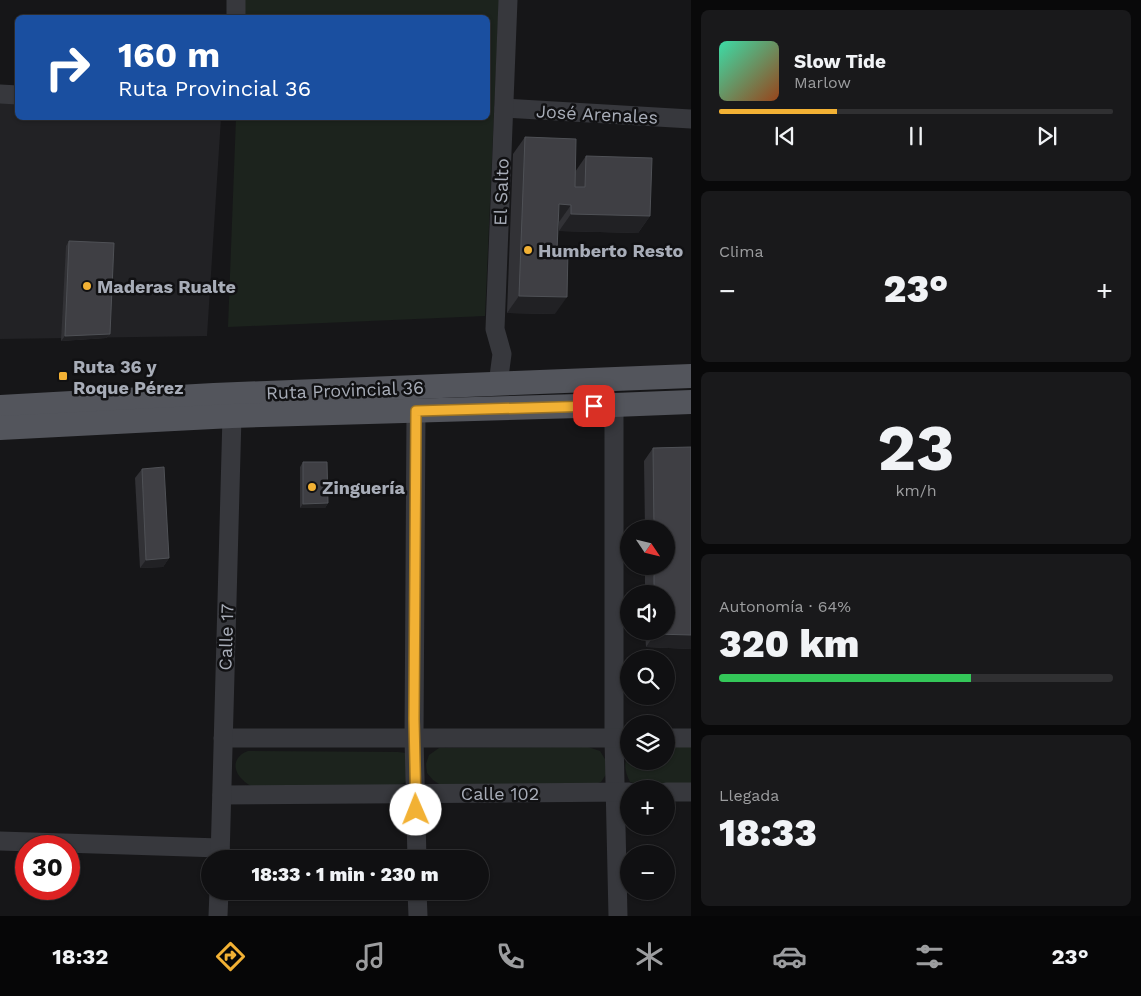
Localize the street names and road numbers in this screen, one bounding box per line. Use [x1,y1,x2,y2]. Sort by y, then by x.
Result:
street label: José Arenales [535,100,659,128]
street label: El Salto [489,158,513,226]
street label: Ruta Provincial 36 [266,377,424,403]
street label: Calle 17 [214,603,238,671]
street label: Calle 102 [461,783,539,804]

